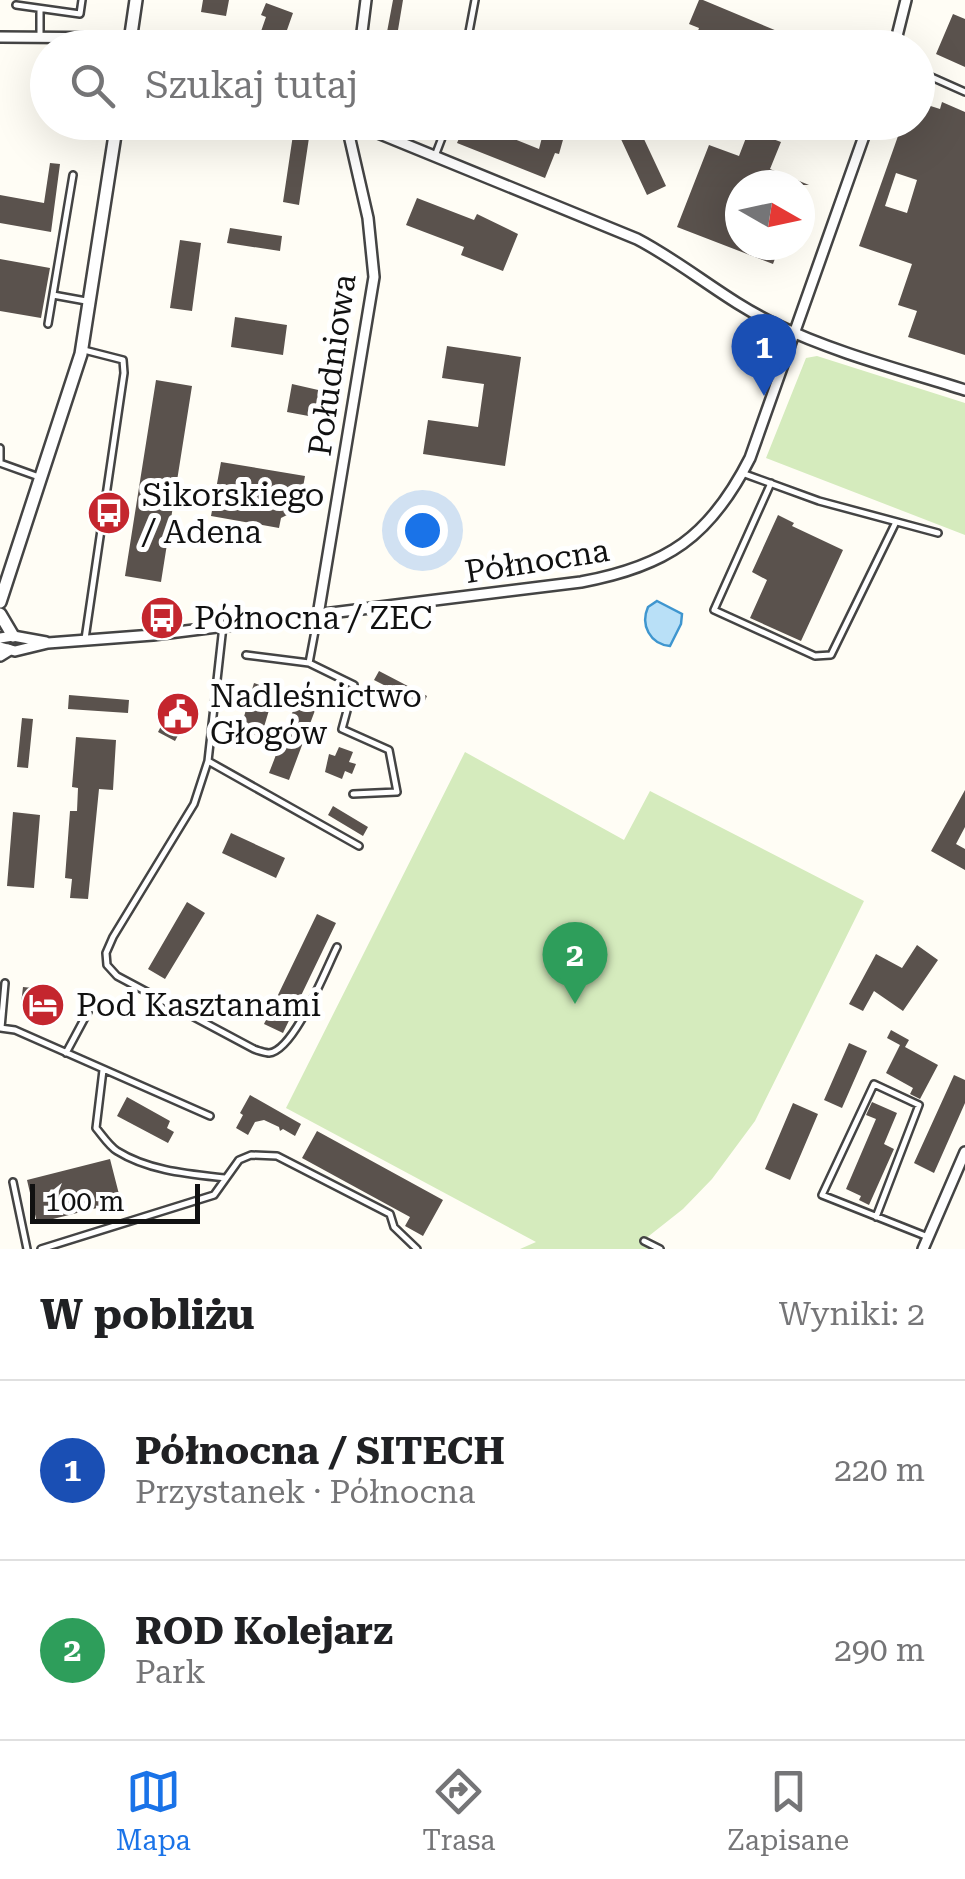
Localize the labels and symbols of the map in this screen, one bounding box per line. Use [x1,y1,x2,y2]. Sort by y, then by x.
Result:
north arrow [725,170,815,260]
street label: Południowa [300,272,364,458]
pin: 1 [732,314,796,396]
place label: Sikorskiego / Adena [141,476,324,551]
bus stop icon: Sikorskiego / Adena [86,490,132,536]
your location [397,505,448,556]
street label: Północna [462,531,612,591]
bus stop icon: Północna / ZEC [139,595,185,641]
place label: Północna / ZEC [194,599,433,637]
place label: Nadleśnictwo Głogów [210,677,422,752]
public building icon: Nadleśnictwo Głogów [155,691,201,737]
pin: 2 [542,922,608,1004]
hotel icon: Pod Kasztanami [20,982,66,1028]
place label: Pod Kasztanami [76,986,321,1024]
scale bar [30,1179,200,1224]

